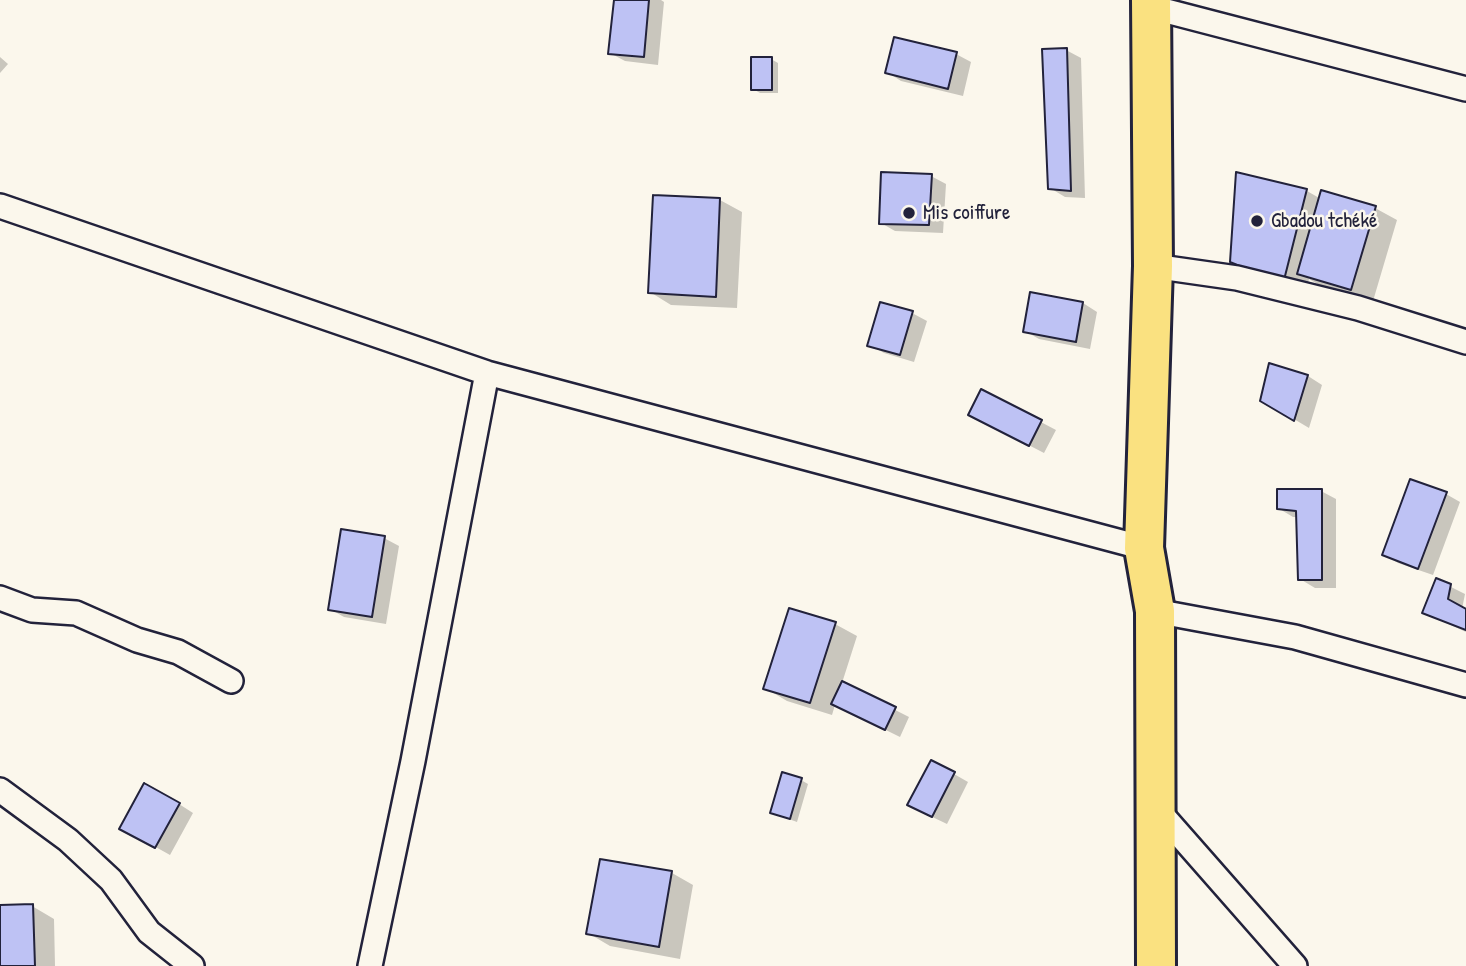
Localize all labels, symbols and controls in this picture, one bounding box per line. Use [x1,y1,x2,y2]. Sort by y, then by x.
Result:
place label: Mis coiffure [923,200,1010,226]
marker: Mis coiffure [901,205,917,221]
place label: Gbadou tchéké [1271,208,1377,234]
marker: Gbadou tchéké [1249,213,1265,229]

